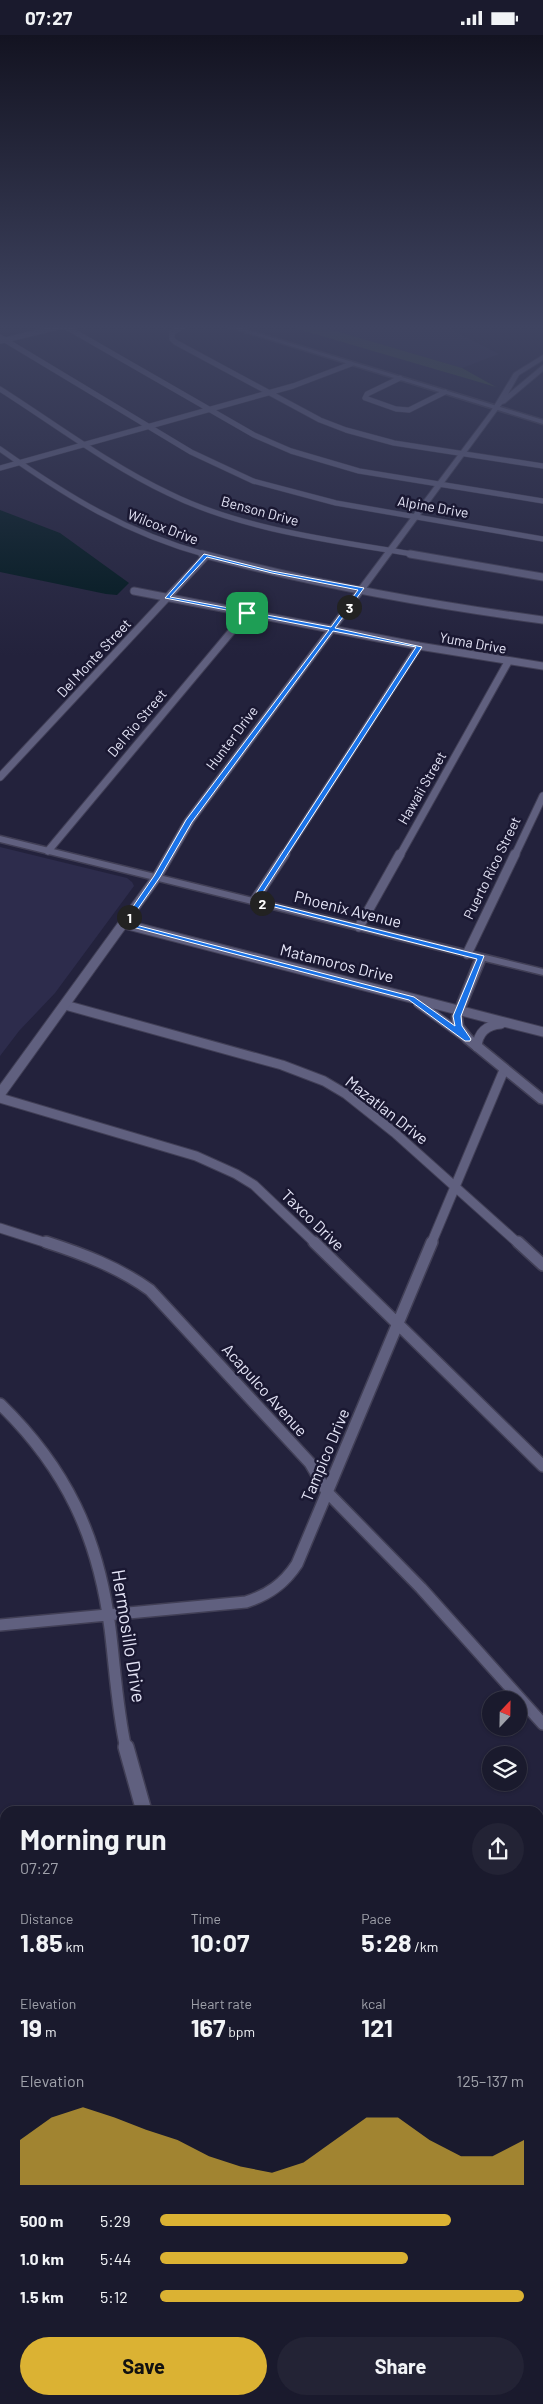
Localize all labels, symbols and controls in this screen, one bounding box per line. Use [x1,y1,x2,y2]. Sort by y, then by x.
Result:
text: 07:27 [25,6,72,29]
street label: Benson Drive [219,492,301,529]
street label: Alpine Drive [396,492,470,521]
street label: Wilcox Drive [125,505,201,548]
pin [226,592,268,634]
pin: 3 [336,595,362,619]
icon: arrive [233,599,261,627]
text: 3 [346,599,353,616]
street label: Del Monte Street [53,615,134,700]
street label: Yuma Drive [438,628,508,657]
street label: Del Rio Street [103,685,170,760]
street label: Hunter Drive [202,702,261,773]
street label: Hawaii Street [394,748,449,827]
street label: Puerto Rico Street [459,814,524,922]
street label: Phoenix Avenue [293,886,404,931]
pin: 2 [250,891,274,915]
text: 2 [259,895,266,912]
pin: 1 [116,905,142,929]
text: 1 [127,909,132,926]
street label: Matamoros Drive [278,939,396,986]
street label: Mazatlan Drive [342,1071,433,1148]
street label: Taxco Drive [278,1185,349,1254]
street label: Acapulco Avenue [219,1339,312,1440]
street label: Tampico Drive [296,1406,353,1504]
street label: Hermosillo Drive [108,1568,151,1704]
north arrow [482,1691,528,1736]
map controls [482,1691,527,1791]
button: layers [482,1746,527,1791]
text: Morning run [20,1822,167,1856]
button: share [472,1823,524,1875]
text: 07:27 [20,1858,58,1877]
text: Distance [20,1910,73,1927]
text: Time [191,1910,221,1927]
text: Pace [361,1910,391,1927]
text: 1.85 [20,1927,63,1957]
text: 10:07 [191,1927,250,1957]
text: 5:28 [361,1927,411,1957]
text: km [63,1938,84,1955]
text: /km [411,1938,438,1955]
text: Elevation [20,1995,76,2012]
text: Heart rate [191,1995,252,2012]
text: kcal [361,1995,386,2012]
text: 19 [20,2012,42,2042]
text: 167 [191,2012,225,2042]
text: 121 [361,2012,393,2042]
text: m [42,2023,57,2040]
text: bpm [225,2023,255,2040]
text: Elevation [20,2071,84,2090]
text: 125–137 m [457,2071,524,2090]
text: 500 m [20,2211,63,2230]
text: 5:29 [100,2211,131,2230]
text: 1.0 km [20,2249,64,2268]
text: 5:44 [100,2249,131,2268]
text: 1.5 km [20,2287,64,2306]
text: 5:12 [100,2287,128,2306]
button: Save [20,2337,267,2395]
button: Share [277,2337,524,2395]

